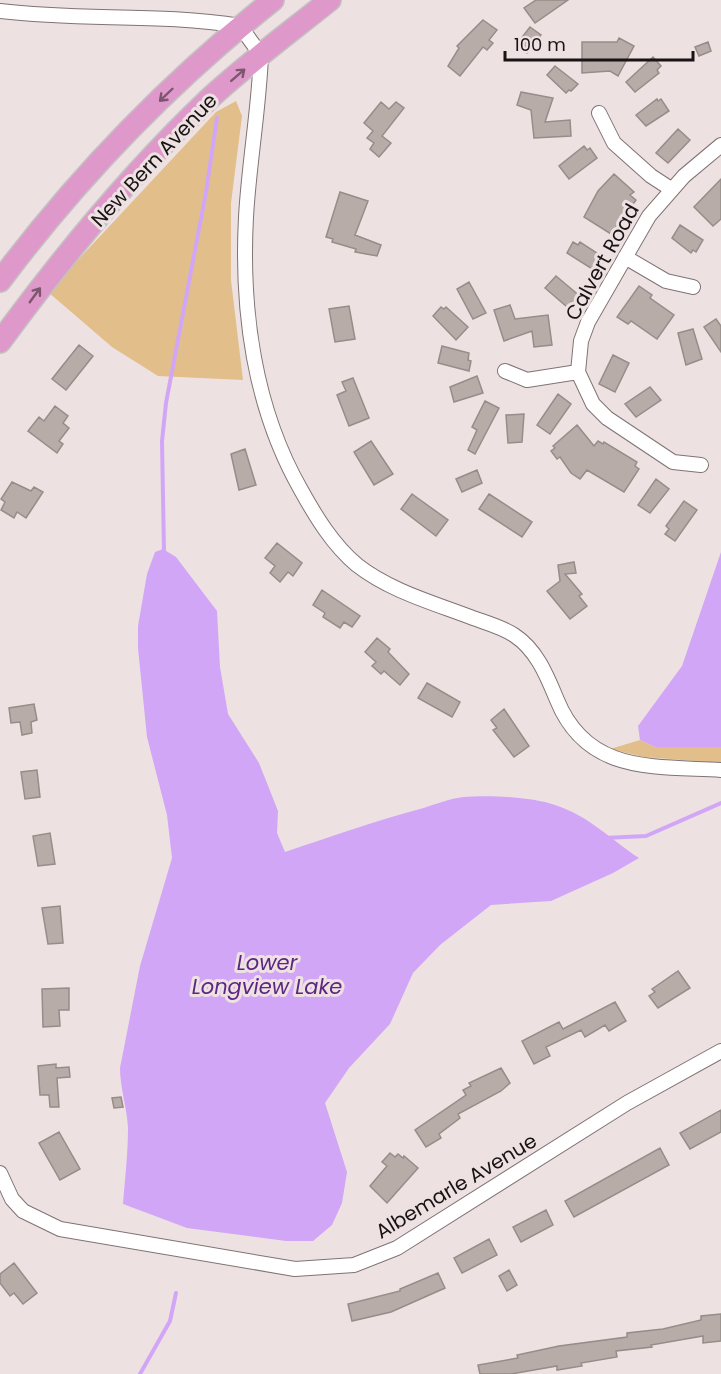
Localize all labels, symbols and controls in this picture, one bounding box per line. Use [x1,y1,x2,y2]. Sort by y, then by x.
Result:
scale bar [505,24,692,62]
text: 100 m [514,32,566,57]
one-way arrow [230,68,245,82]
street label: New Bern Avenue [85,87,223,233]
one-way arrow [159,88,174,102]
street label: Calvert Road [558,199,646,325]
one-way arrow [28,288,41,304]
water label: Lower Longview Lake [192,948,342,1001]
street label: Albemarle Avenue [370,1127,542,1245]

